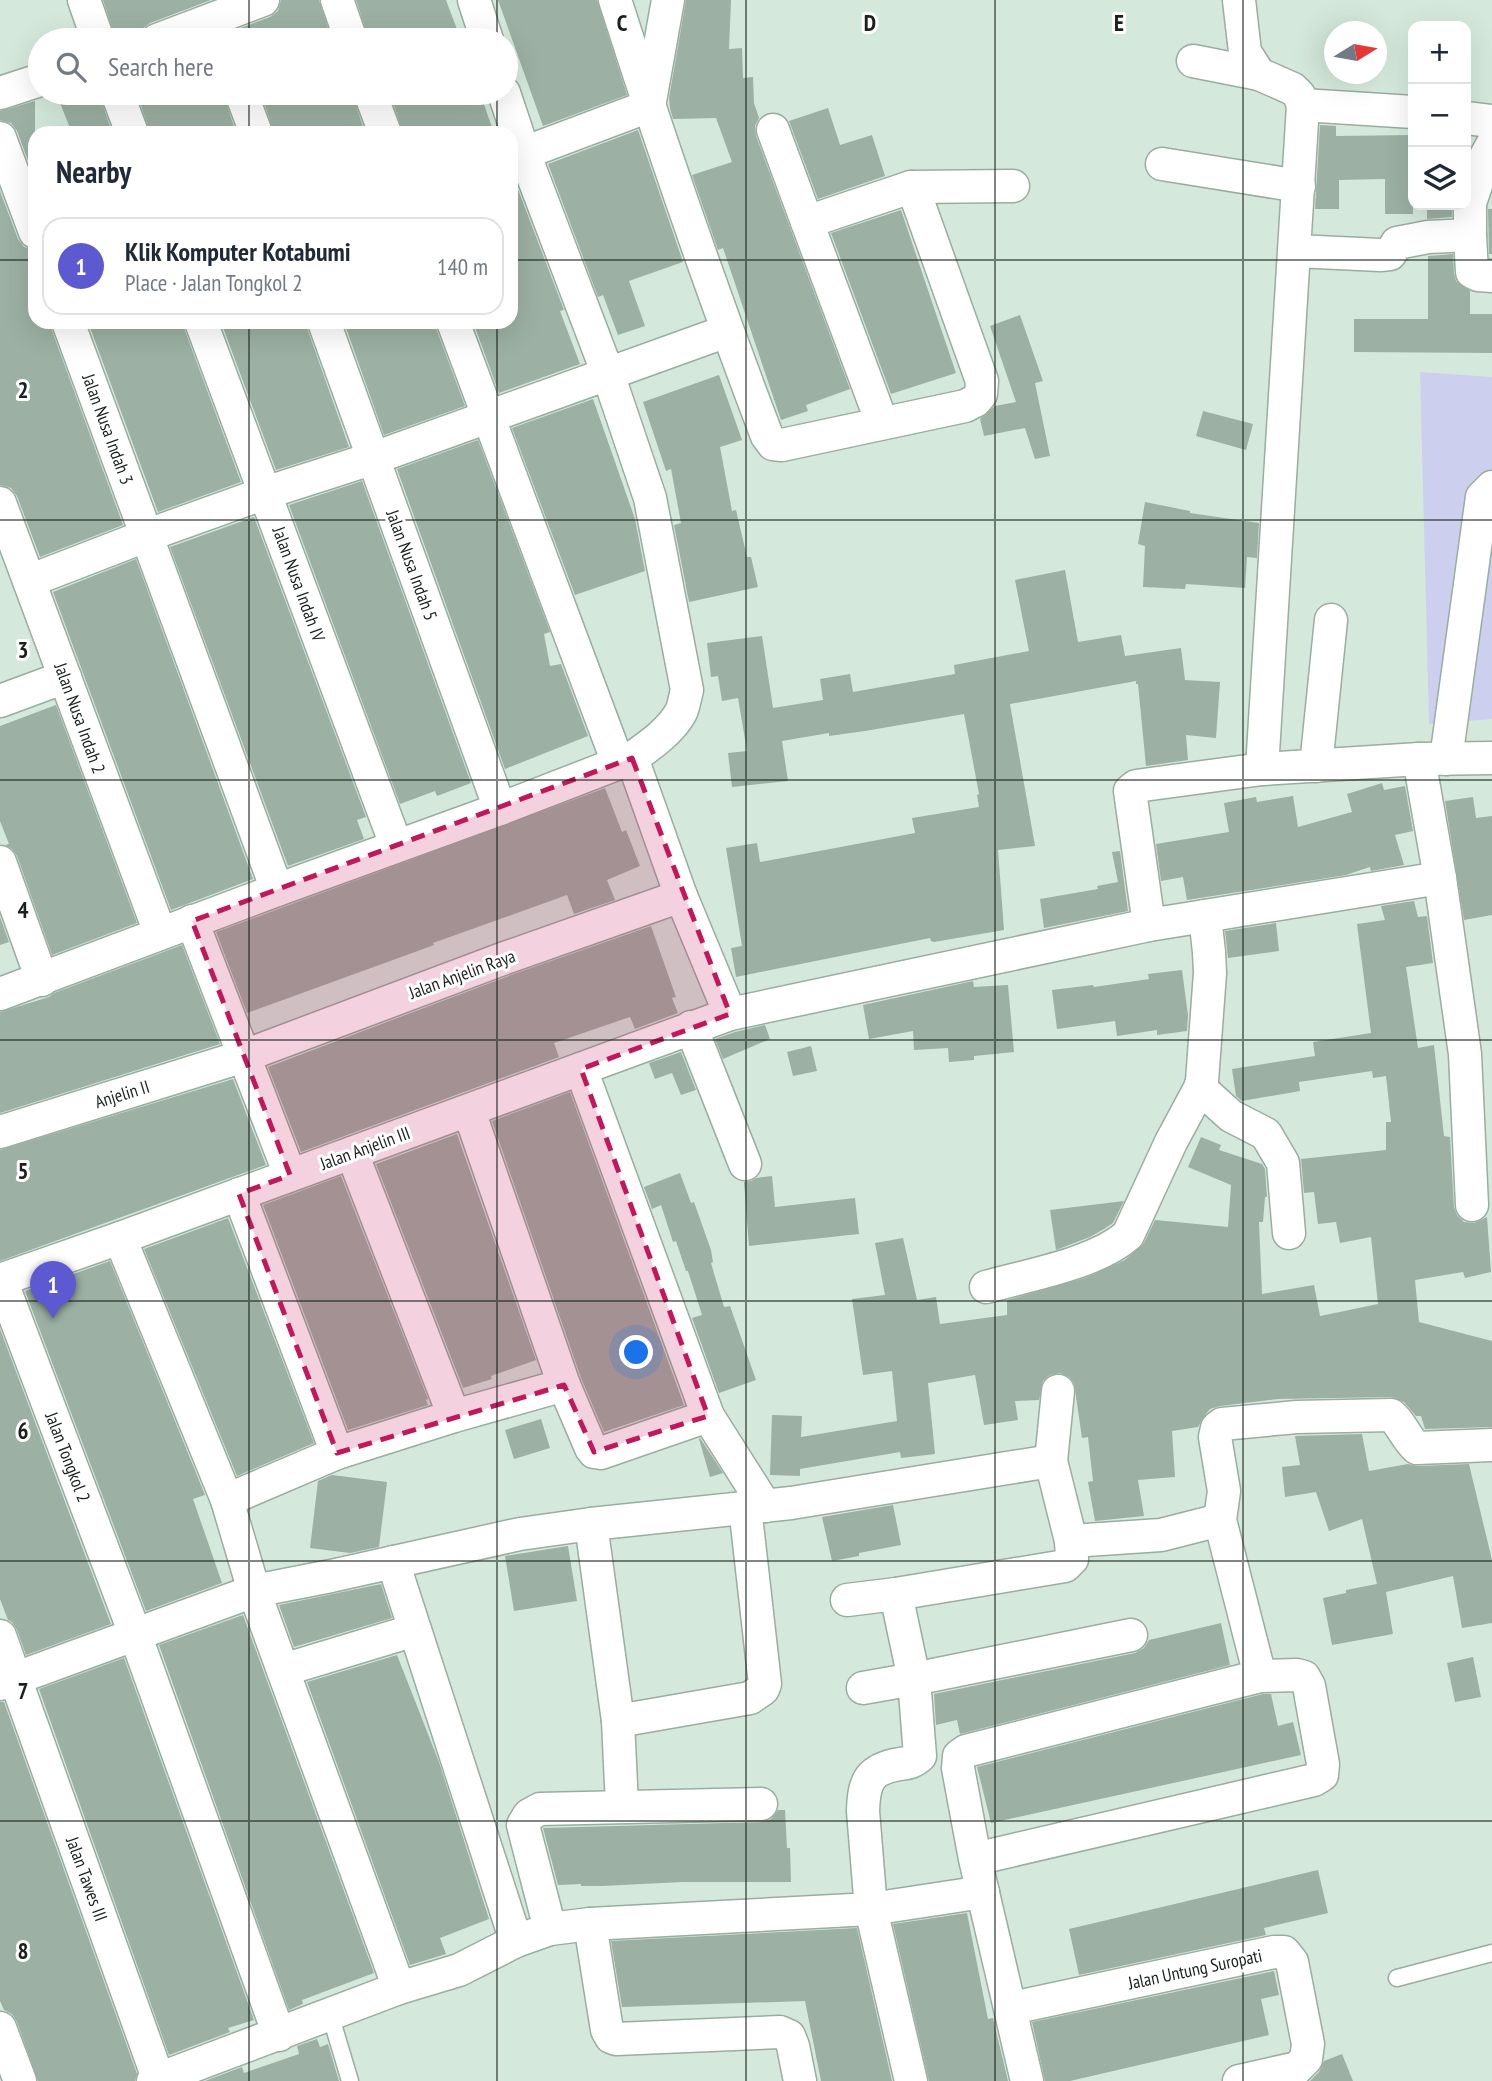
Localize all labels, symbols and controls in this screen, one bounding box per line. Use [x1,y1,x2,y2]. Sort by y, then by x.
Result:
text: C [617,8,628,37]
text: D [864,8,876,37]
text: E [1114,8,1124,37]
north arrow [1324,21,1387,84]
map controls [1408,21,1471,210]
button: + [1408,21,1471,84]
search box [28,28,518,105]
icon: search [52,48,90,86]
text: Search here [108,50,214,83]
button: − [1408,84,1471,147]
button: layers [1408,147,1471,210]
text: Nearby [56,152,131,191]
text: Klik Komputer Kotabumi [125,235,351,268]
text: 1 [76,252,87,281]
text: 140 m [437,252,488,281]
text: Place · Jalan Tongkol 2 [125,268,303,297]
street label: Jalan Nusa Indah 3 [77,370,139,488]
text: 2 [18,375,29,404]
street label: Jalan Nusa Indah 5 [381,506,443,624]
street label: Jalan Nusa Indah IV [267,522,331,645]
text: 3 [18,635,29,664]
street label: Jalan Nusa Indah 2 [49,659,111,777]
text: 4 [18,895,29,924]
street label: Jalan Anjelin Raya [405,944,518,1004]
street label: Anjelin II [92,1075,152,1113]
street label: Jalan Anjelin III [316,1121,413,1175]
text: 5 [18,1156,29,1185]
pin: 1 [30,1261,76,1319]
your location [619,1335,653,1369]
street label: Jalan Tongkol 2 [40,1408,96,1505]
text: 6 [18,1416,29,1445]
text: 7 [18,1676,29,1705]
street label: Jalan Tawes III [61,1833,113,1924]
text: 8 [18,1936,29,1965]
street label: Jalan Untung Suropati [1125,1944,1264,1995]

